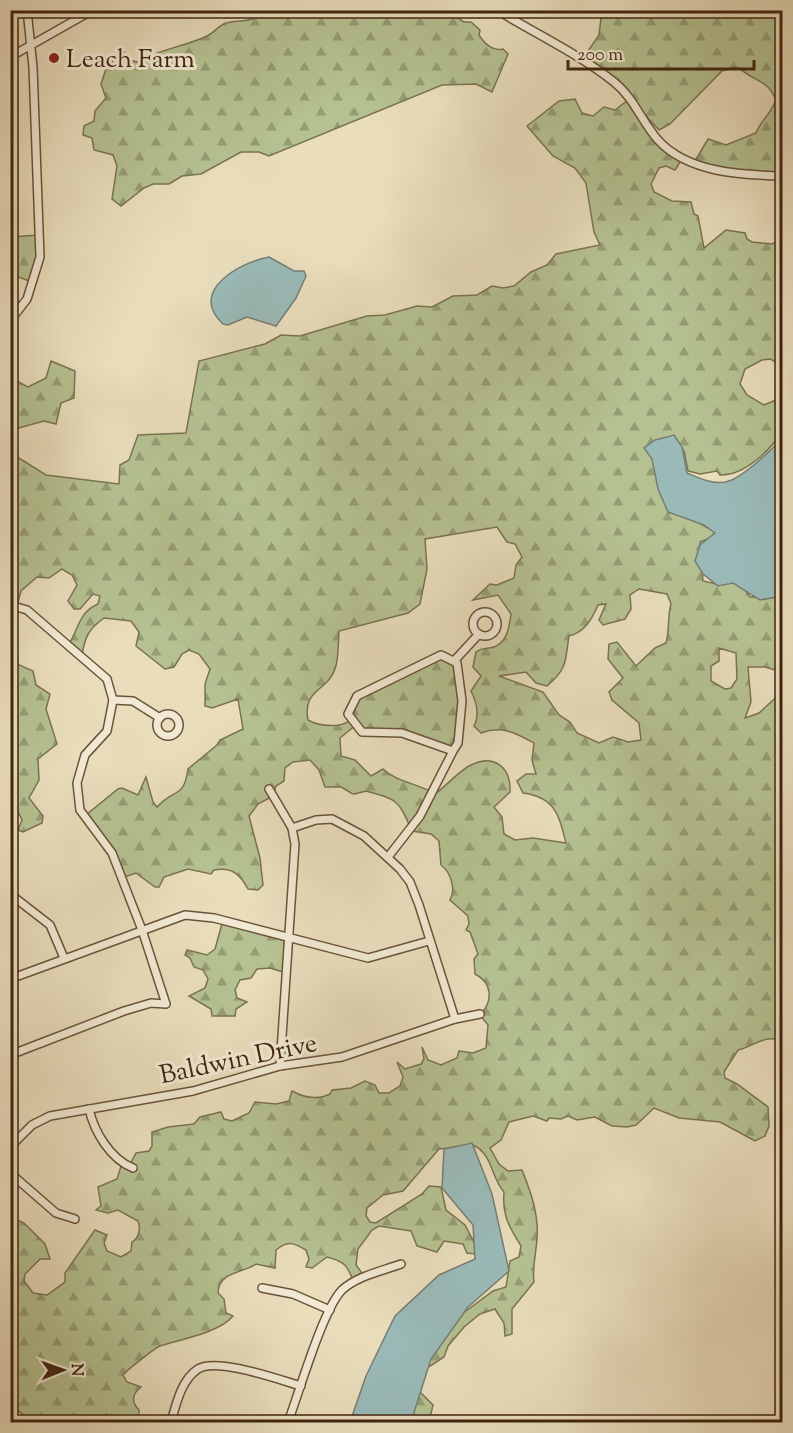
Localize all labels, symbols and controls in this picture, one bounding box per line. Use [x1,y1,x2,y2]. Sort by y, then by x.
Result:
scale bar [568,33,754,71]
place label: Leach Farm [66,42,195,79]
text: 200 m [577,43,623,69]
marker: Leach Farm [47,51,61,65]
street label: Baldwin Drive [156,1026,321,1095]
north arrow [33,1340,93,1400]
text: N [64,1363,87,1377]

